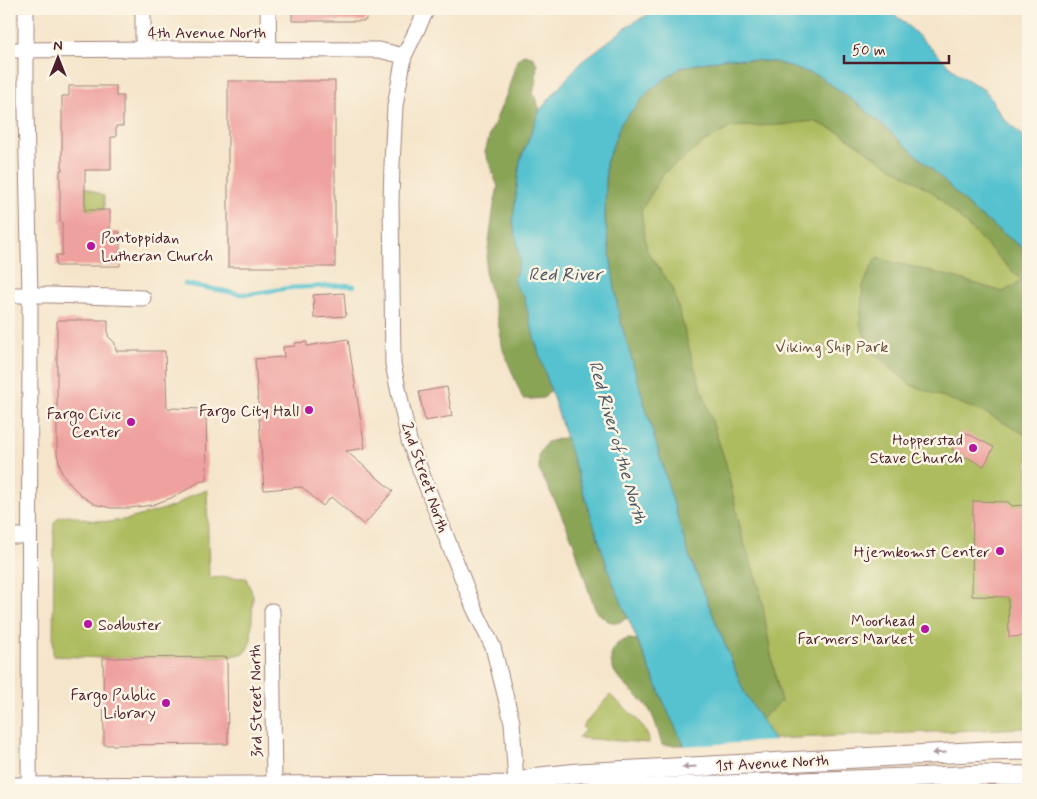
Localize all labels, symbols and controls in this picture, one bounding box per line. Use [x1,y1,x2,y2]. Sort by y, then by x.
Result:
street label: 4th Avenue North [148,23,266,44]
north arrow [32,32,82,82]
scale bar [844,32,950,64]
text: N [53,37,63,55]
text: 50 m [852,41,886,61]
place label: Pontoppidan Lutheran Church [101,228,213,267]
marker: Pontoppidan Lutheran Church [85,240,97,252]
water label: Red River [528,263,604,287]
park label: Viking Ship Park [776,337,888,358]
water label: Red River of the North [582,358,652,527]
place label: Fargo City Hall [199,401,299,423]
place label: Fargo Civic Center [47,404,121,443]
marker: Fargo City Hall [303,404,315,416]
marker: Fargo Civic Center [125,416,137,428]
street label: 2nd Street North [396,419,453,536]
place label: Hopperstad Stave Church [870,430,963,469]
marker: Hopperstad Stave Church [967,442,979,454]
place label: Hjemkomst Center [854,542,990,563]
marker: Hjemkomst Center [994,545,1006,557]
place label: Moorhead Farmers Market [798,611,915,650]
place label: Sodbuster [98,615,162,636]
marker: Sodbuster [82,618,94,630]
marker: Moorhead Farmers Market [919,623,931,635]
street label: 3rd Street North [245,644,268,758]
place label: Fargo Public Library [71,685,156,724]
marker: Fargo Public Library [160,697,172,709]
street label: 1st Avenue North [715,750,829,777]
one-way arrow [930,750,946,758]
one-way arrow [681,763,697,771]

